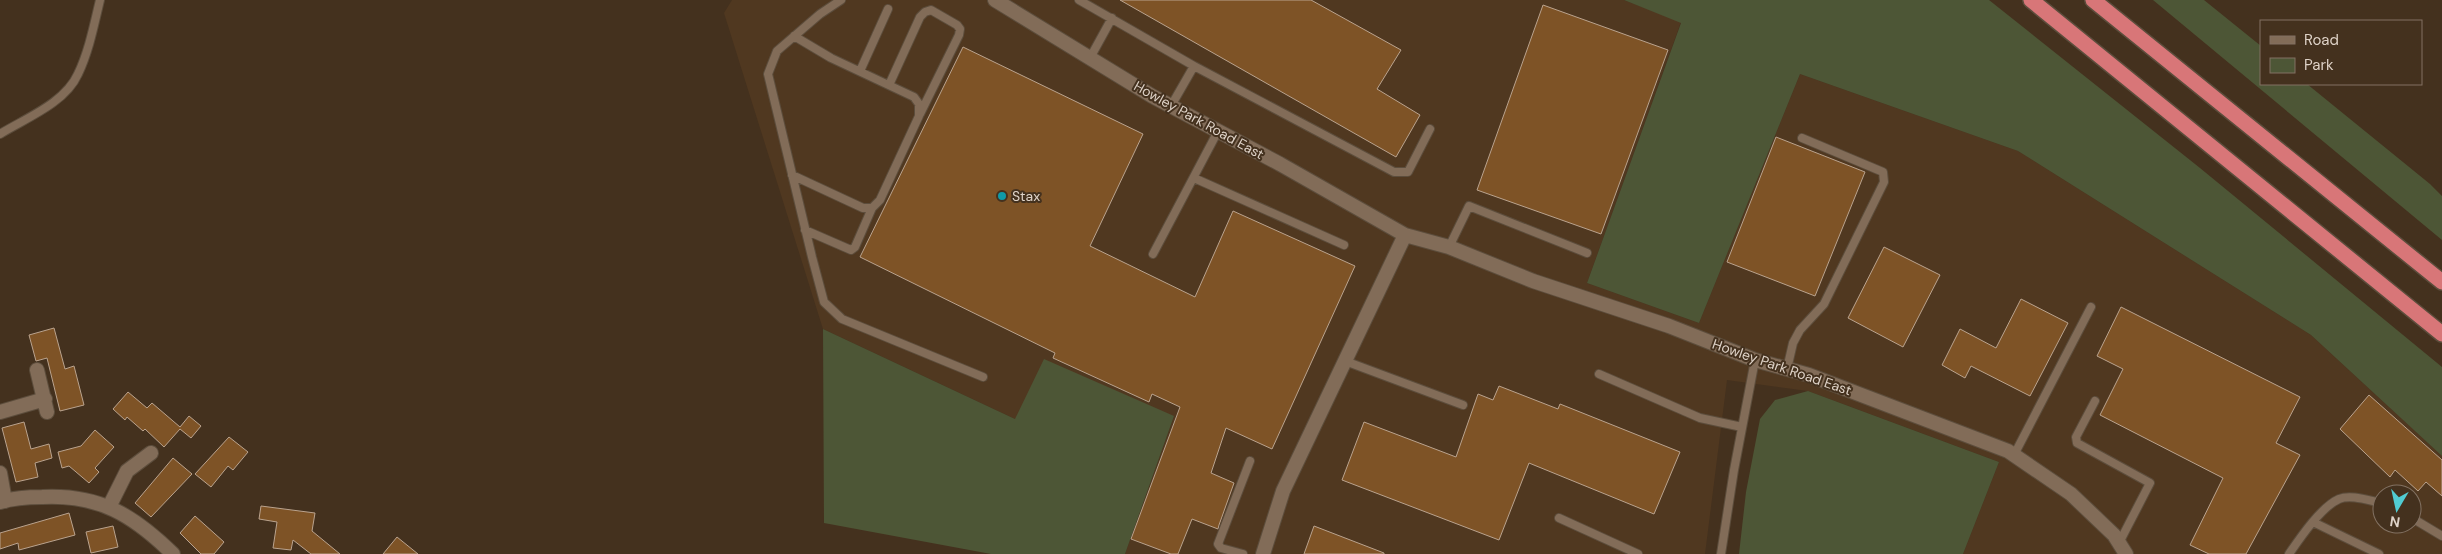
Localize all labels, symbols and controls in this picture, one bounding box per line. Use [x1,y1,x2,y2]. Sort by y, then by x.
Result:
legend [2260,20,2422,85]
text: Road [2304,30,2339,50]
text: Park [2304,55,2334,75]
street label: Howley Park Road East [1131,77,1267,163]
place label: Stax [1012,187,1040,205]
marker: Stax [996,190,1008,202]
street label: Howley Park Road East [1710,335,1854,399]
north arrow [2372,484,2422,534]
text: N [2389,512,2401,532]

